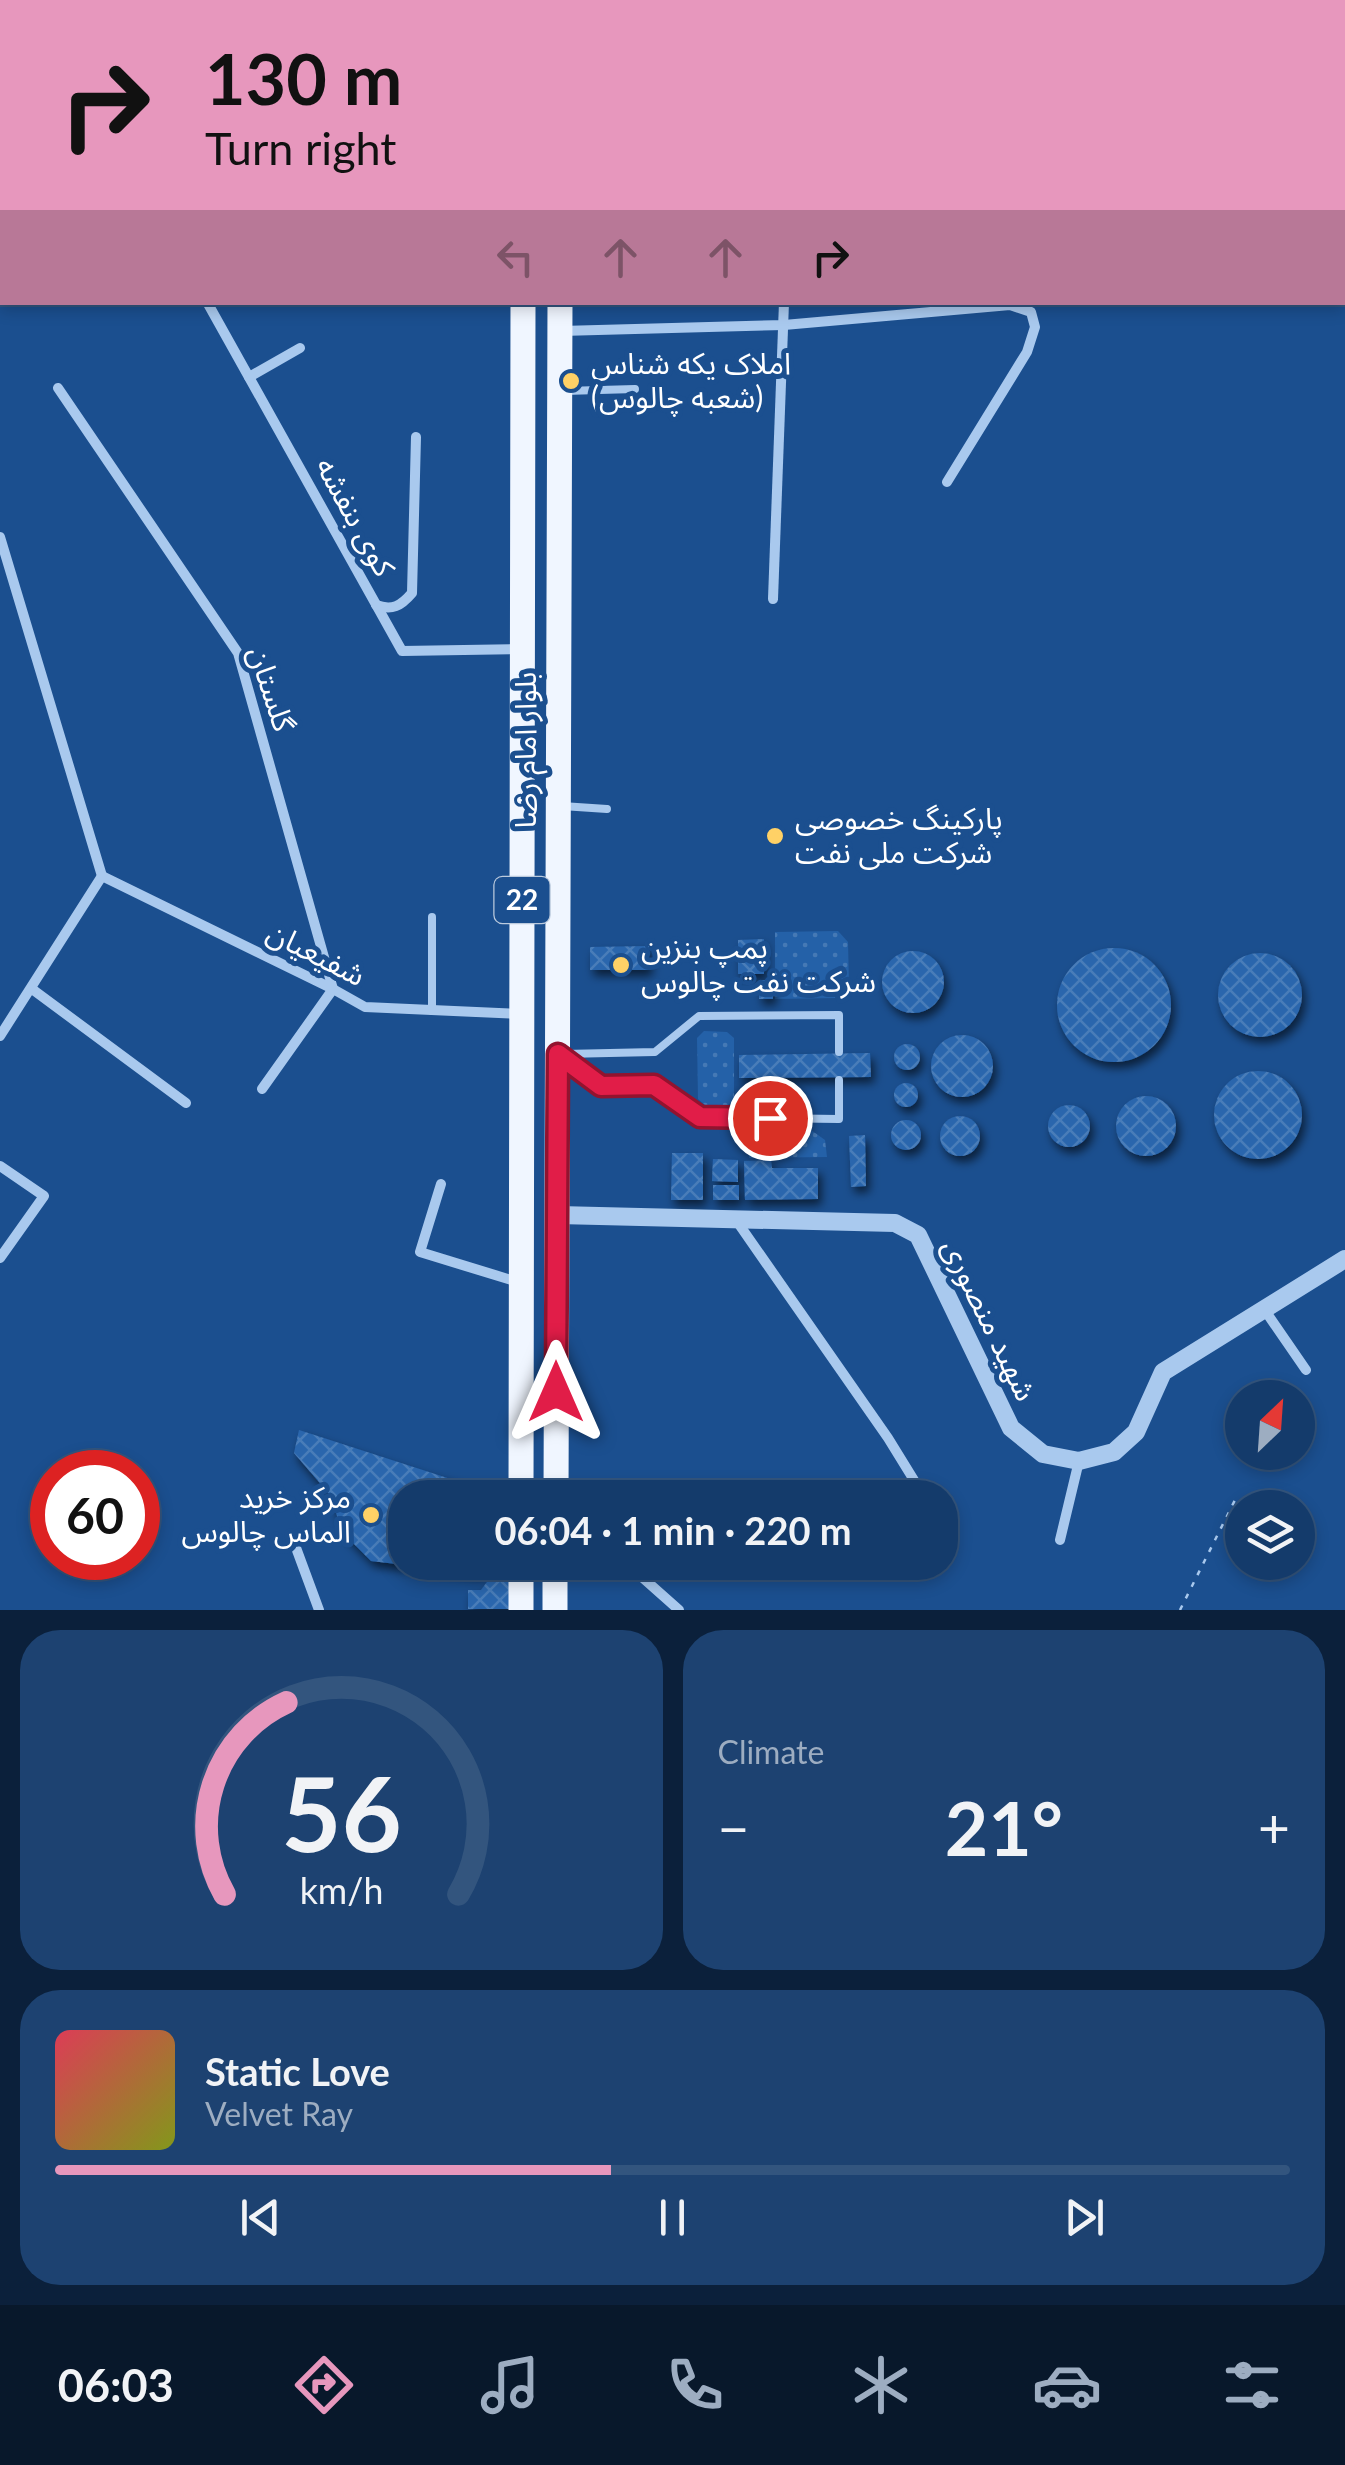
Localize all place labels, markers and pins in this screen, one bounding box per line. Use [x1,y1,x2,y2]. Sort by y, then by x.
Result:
place label: املاک یکه شناس (شعبه چالوس) [591,344,791,417]
marker: املاک یکه شناس (شعبه چالوس) [560,370,582,392]
place label: پارکینگ خصوصی شرکت ملی نفت [795,799,1003,870]
marker: پارکینگ خصوصی شرکت ملی نفت [764,825,786,847]
place label: پمپ بنزین شرکت نفت چالوس [641,928,876,1001]
marker: پمپ بنزین شرکت نفت چالوس [610,954,632,976]
pin [728,1076,813,1161]
place label: مرکز خرید الماس چالوس [181,1478,351,1551]
marker: مرکز خرید الماس چالوس [360,1504,382,1526]

